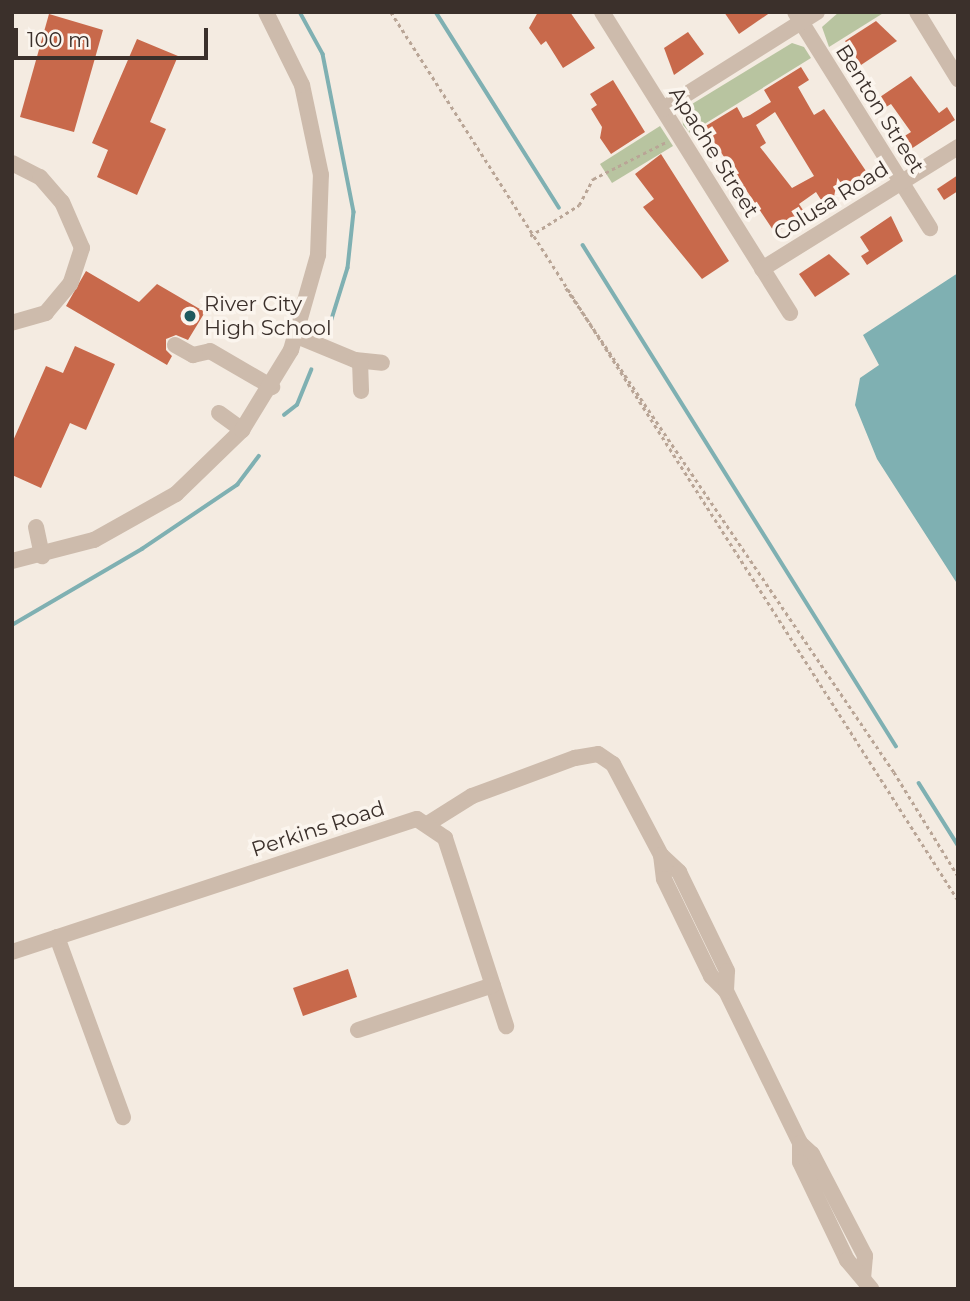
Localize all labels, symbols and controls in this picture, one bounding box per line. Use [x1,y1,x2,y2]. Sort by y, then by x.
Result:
scale bar [18,14,212,58]
text: 100 m [27,27,90,52]
street label: Benton Street [830,40,930,178]
street label: Apache Street [664,82,764,222]
street label: Colusa Road [769,156,893,246]
place label: River City High School [204,291,332,341]
marker: River City High School [182,308,198,324]
street label: Perkins Road [248,796,388,862]

